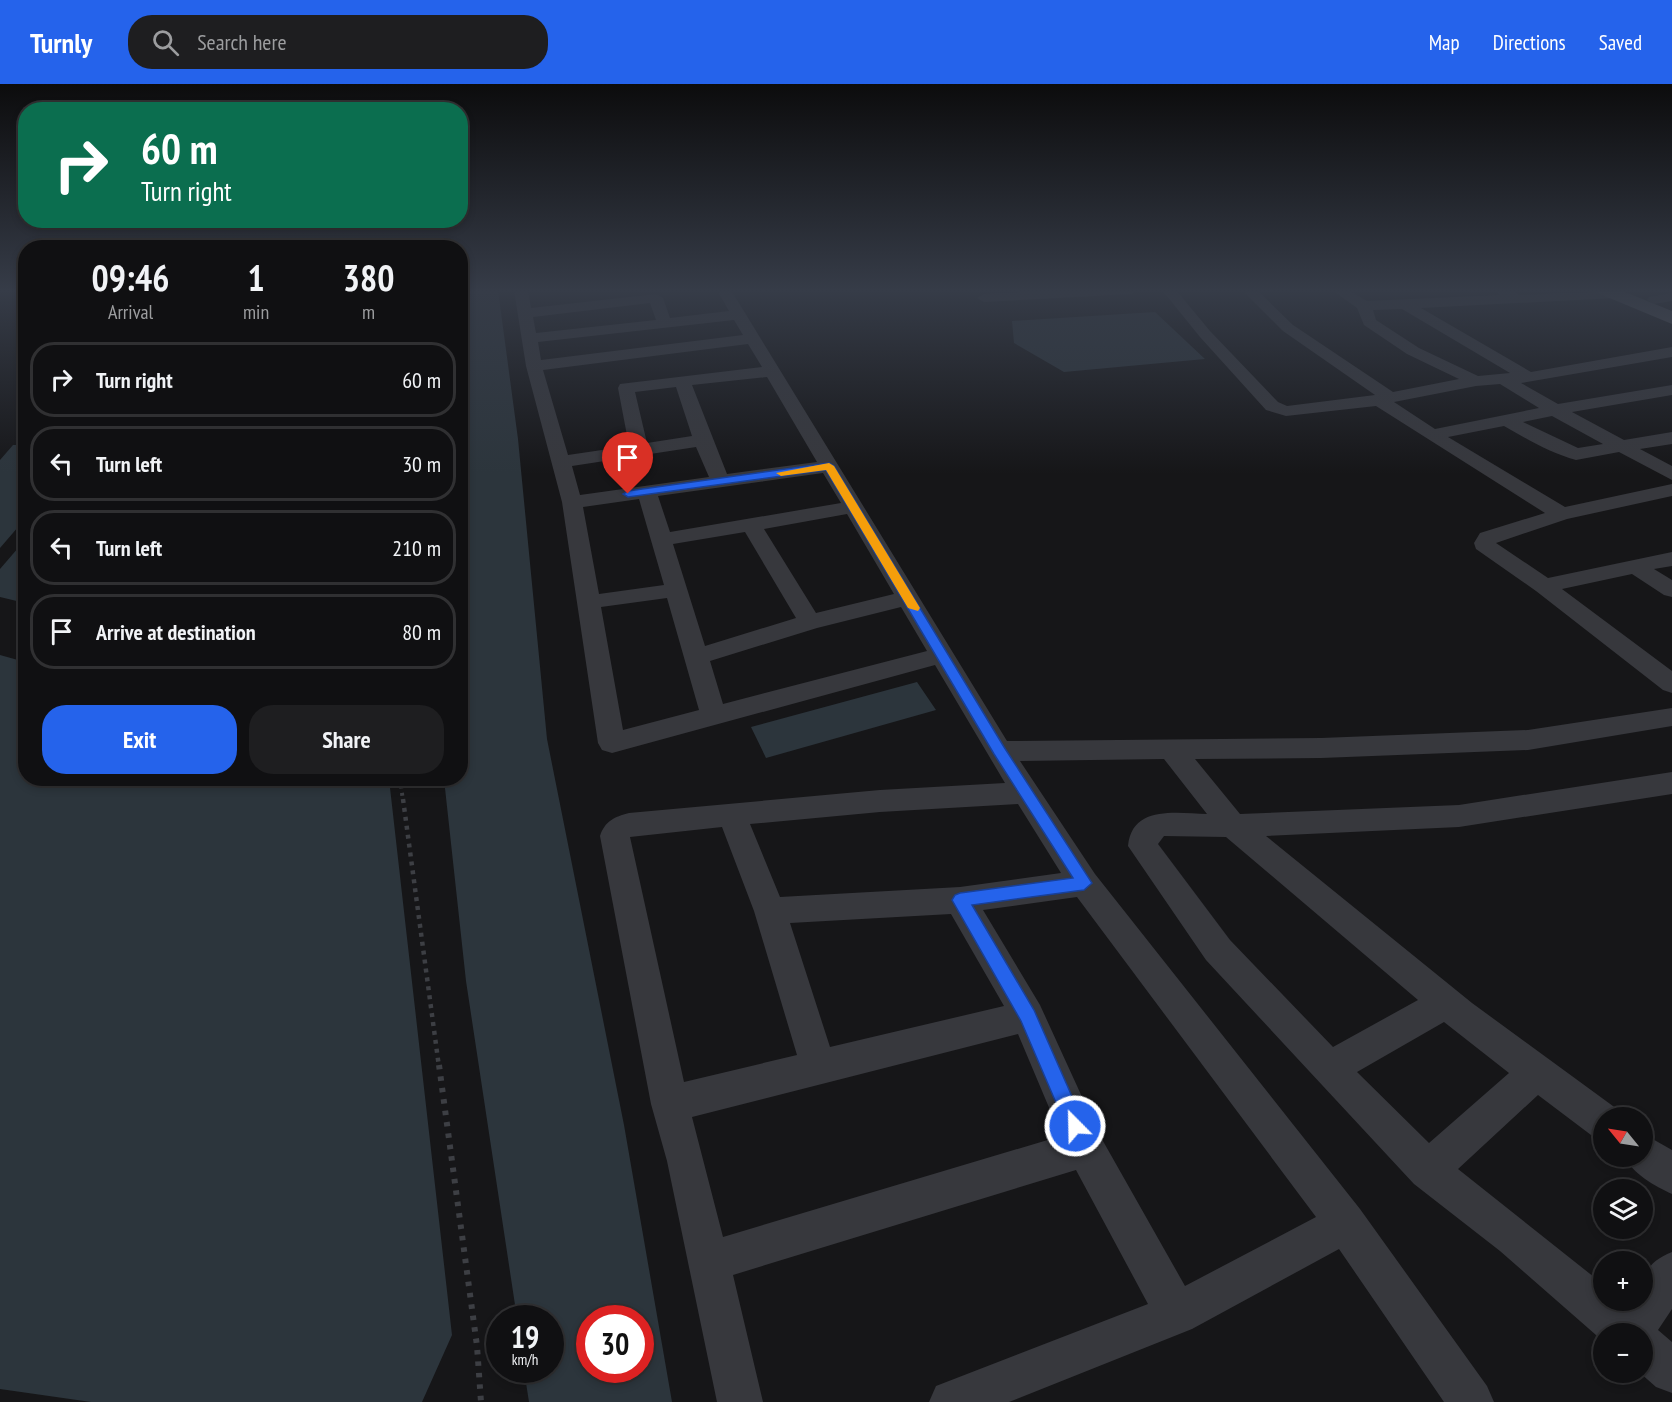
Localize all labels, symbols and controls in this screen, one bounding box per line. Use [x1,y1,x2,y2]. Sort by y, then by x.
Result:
search box [128,15,548,69]
text: Turnly [30,24,92,61]
icon: search [149,26,182,59]
text: Search here [197,28,287,56]
text: Map [1429,29,1460,56]
text: Directions [1493,29,1566,56]
text: Saved [1599,29,1642,56]
text: 60 m [141,121,218,176]
icon: right [42,126,120,204]
text: Turn right [141,174,232,208]
text: 09:46 [92,254,169,301]
text: 1 [247,254,265,301]
text: 380 [343,254,394,301]
text: Arrival [108,299,153,325]
text: min [243,299,269,325]
text: m [362,299,375,325]
icon: right [45,363,78,396]
text: Turn right [96,366,173,394]
text: 60 m [402,366,441,394]
pin [602,432,653,494]
icon: arrive [611,441,644,474]
icon: left [45,447,78,480]
text: Turn left [96,450,162,478]
text: 30 m [402,450,441,478]
icon: left [45,531,78,564]
text: Turn left [96,534,162,562]
text: 210 m [392,534,441,562]
icon: arrive [45,615,78,648]
text: Arrive at destination [96,618,256,646]
text: 80 m [402,618,441,646]
button: Exit [42,705,237,774]
button: Share [249,705,444,774]
position arrow [1043,1094,1107,1158]
north arrow [1593,1107,1653,1167]
map controls [1593,1107,1653,1383]
button: layers [1593,1179,1653,1239]
button: + [1593,1251,1653,1311]
speed limit sign: 30 [576,1305,654,1383]
text: 19 [511,1317,539,1356]
button: − [1593,1323,1653,1383]
text: km/h [512,1350,538,1369]

